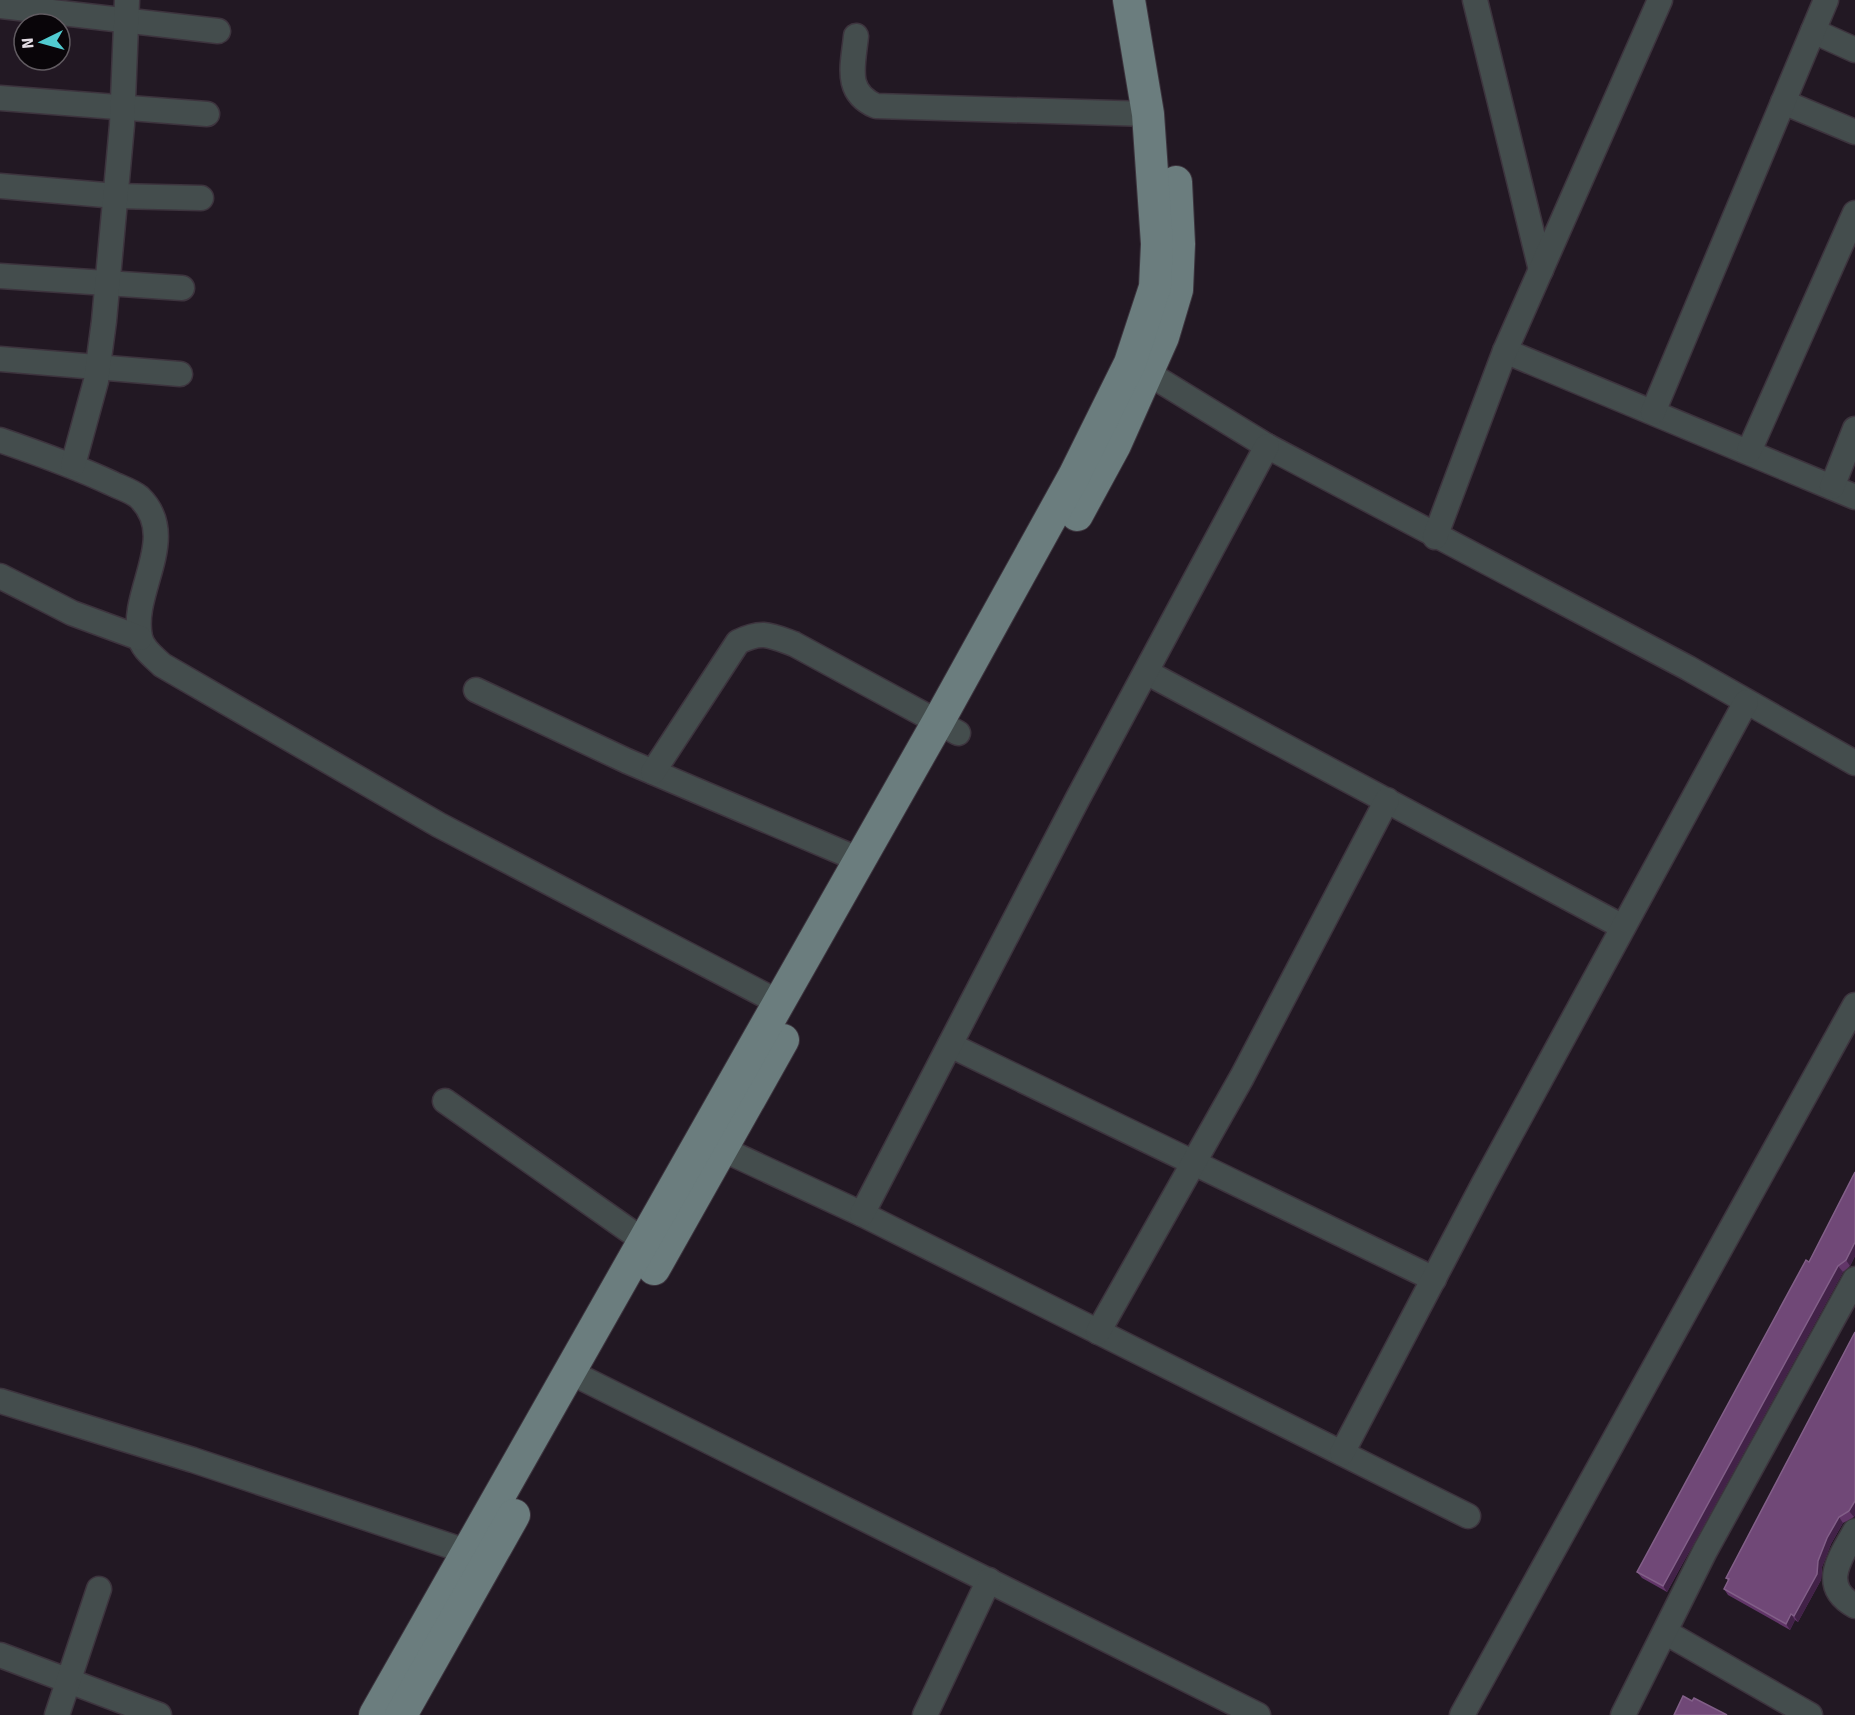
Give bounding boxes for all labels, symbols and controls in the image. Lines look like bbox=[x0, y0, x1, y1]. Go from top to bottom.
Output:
north arrow bbox=[12, 12, 72, 72]
text: N bbox=[18, 37, 39, 50]

